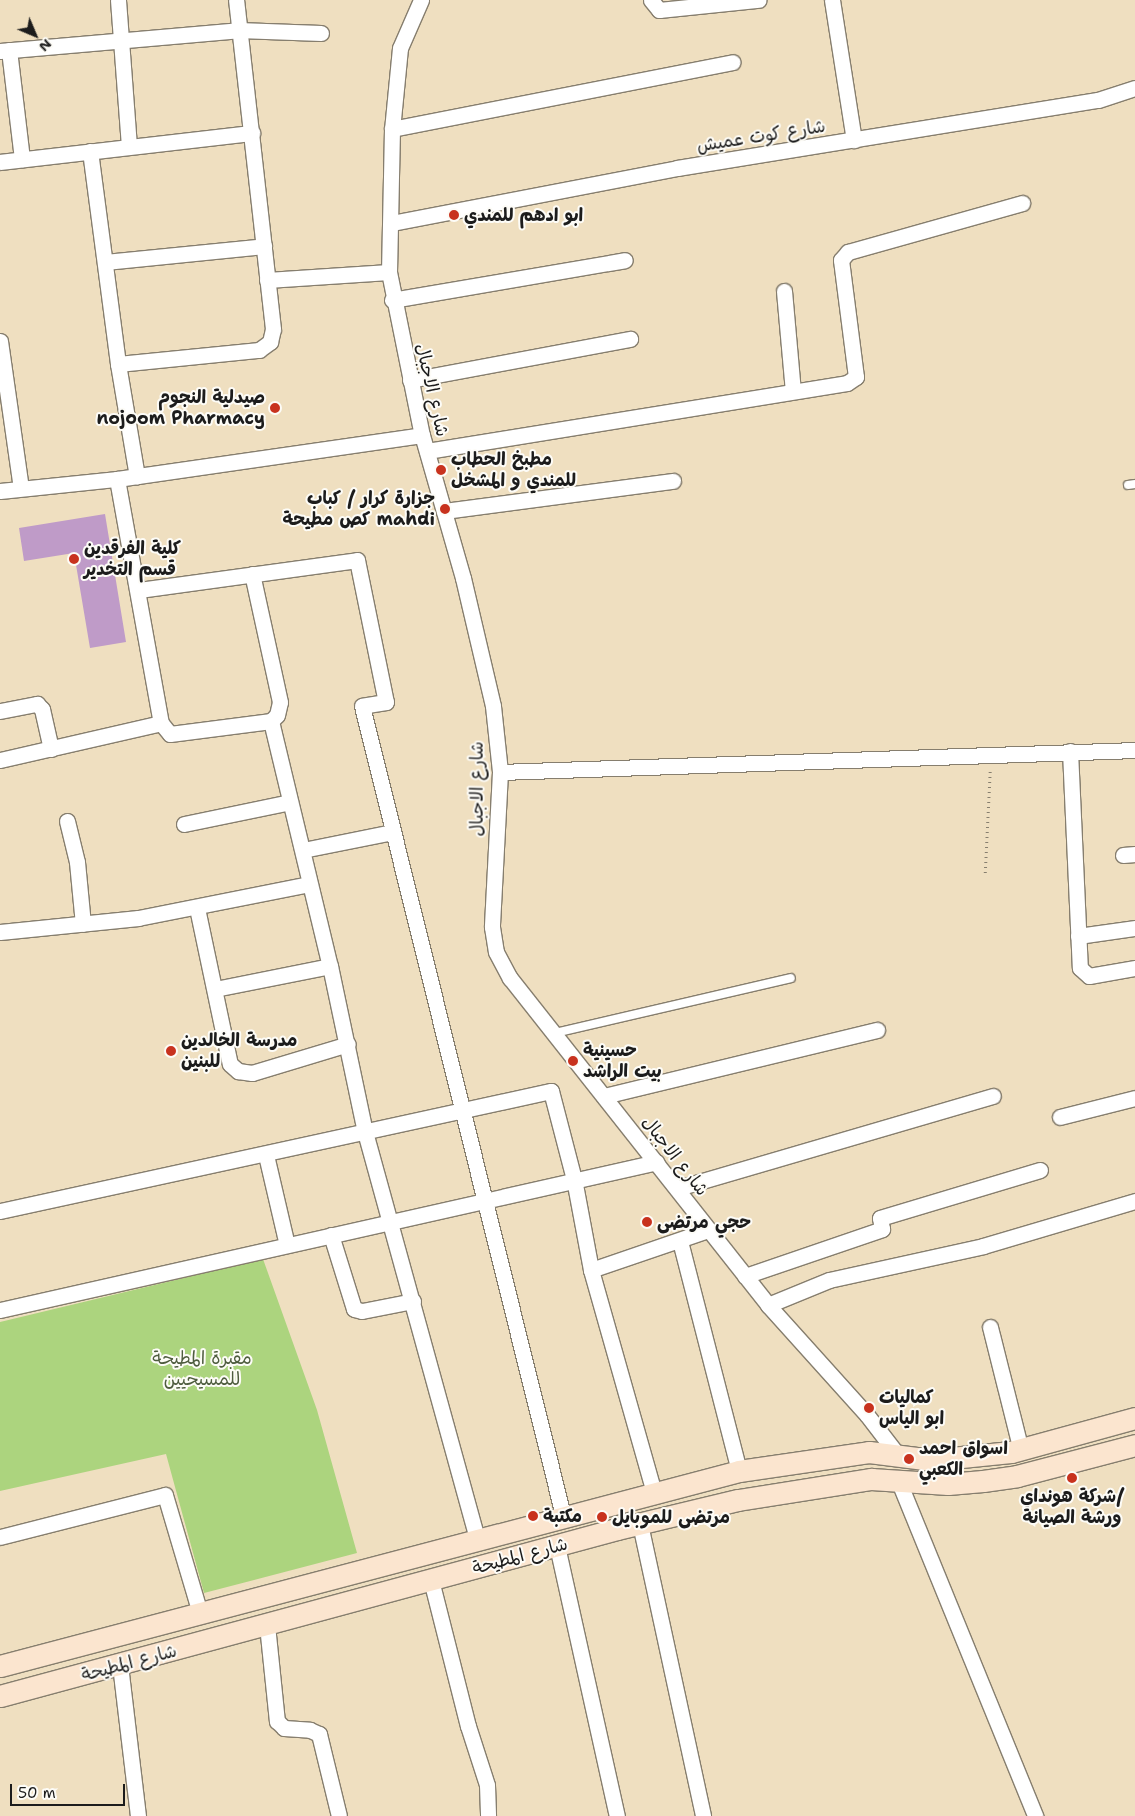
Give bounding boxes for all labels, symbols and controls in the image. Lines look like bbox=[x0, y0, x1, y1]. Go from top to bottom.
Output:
north arrow bbox=[10, 10, 60, 60]
text: N bbox=[35, 35, 56, 56]
street label: شارع كوت عميش bbox=[695, 115, 827, 157]
place label: ابو ادهم للمندي bbox=[464, 204, 583, 226]
marker: ابو ادهم للمندي bbox=[448, 209, 460, 221]
street label: شارع الاجبال bbox=[411, 341, 453, 439]
place label: صيدلية النجوم nojoom Pharmacy bbox=[96, 387, 265, 429]
marker: صيدلية النجوم nojoom Pharmacy bbox=[269, 402, 281, 414]
place label: مطبخ الحطاب للمندي و المشخل bbox=[451, 449, 576, 492]
marker: مطبخ الحطاب للمندي و المشخل bbox=[435, 464, 447, 476]
place label: جزارة كرار / كباب كص مطيحة mahdi bbox=[282, 488, 435, 530]
marker: جزارة كرار / كباب كص مطيحة mahdi bbox=[439, 503, 451, 515]
place label: كلية الفرقدين قسم التخدير bbox=[84, 538, 181, 580]
marker: كلية الفرقدين قسم التخدير bbox=[68, 553, 80, 565]
street label: شارع الاجبال bbox=[466, 741, 488, 837]
place label: مدرسة الخالدين للبنين bbox=[181, 1030, 297, 1072]
place label: حسينية بيت الراشد bbox=[583, 1040, 662, 1082]
marker: مدرسة الخالدين للبنين bbox=[165, 1045, 177, 1057]
marker: حسينية بيت الراشد bbox=[567, 1055, 579, 1067]
street label: شارع الاجبال bbox=[637, 1112, 713, 1200]
place label: حجي مرتضى bbox=[657, 1211, 751, 1233]
marker: حجي مرتضى bbox=[641, 1216, 653, 1228]
park label: مقبرة المطيحة للمسيحيين bbox=[152, 1348, 252, 1390]
place label: كماليات ابو الياس bbox=[879, 1387, 944, 1430]
marker: كماليات ابو الياس bbox=[863, 1402, 875, 1414]
place label: اسواق احمد الكعبي bbox=[919, 1438, 1008, 1480]
marker: اسواق احمد الكعبي bbox=[903, 1453, 915, 1465]
marker: شركة هونداي/ ورشة الصيانة bbox=[1066, 1472, 1078, 1484]
place label: شركة هونداي/ ورشة الصيانة bbox=[1020, 1486, 1124, 1528]
place label: مكتبة bbox=[543, 1505, 582, 1527]
place label: مرتضى للموبايل bbox=[612, 1506, 730, 1528]
marker: مكتبة bbox=[527, 1510, 539, 1522]
marker: مرتضى للموبايل bbox=[596, 1511, 608, 1523]
street label: شارع المطيحة bbox=[470, 1533, 570, 1579]
street label: شارع المطيحة bbox=[79, 1640, 179, 1686]
scale bar bbox=[12, 1774, 128, 1806]
text: 50 m bbox=[18, 1783, 56, 1803]

